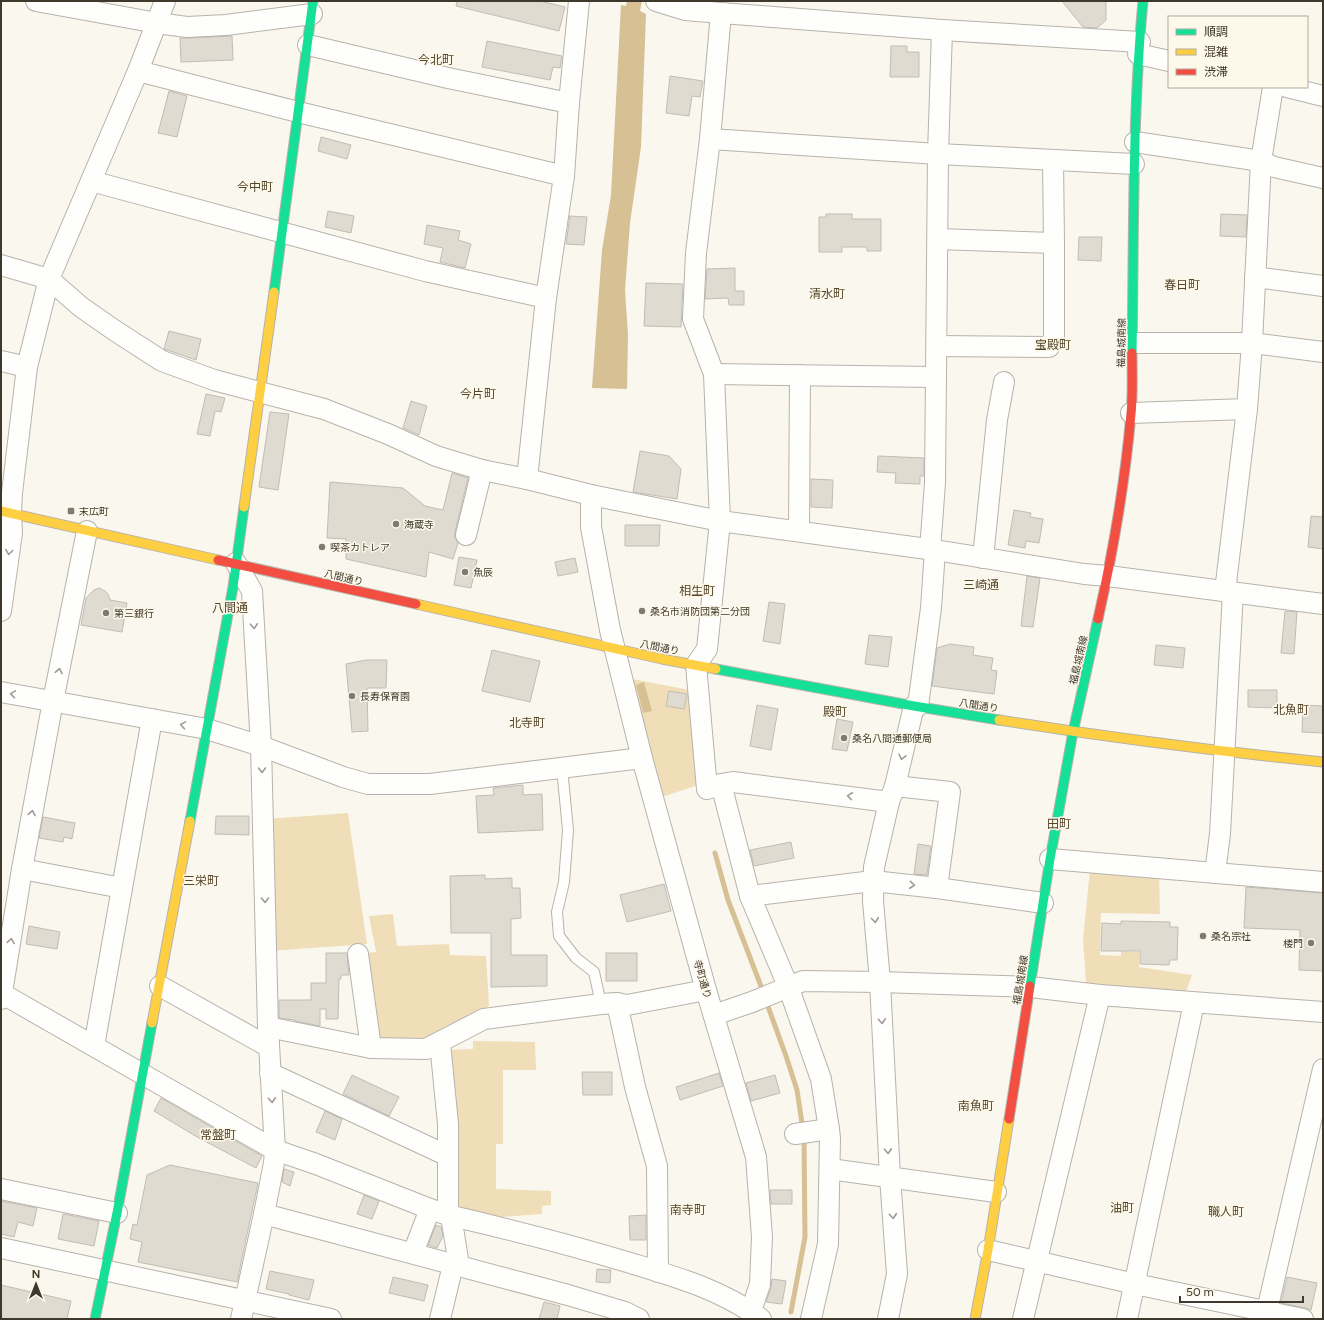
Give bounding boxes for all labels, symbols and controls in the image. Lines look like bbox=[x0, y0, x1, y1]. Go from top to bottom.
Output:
legend bbox=[1168, 16, 1308, 88]
text: 順調 bbox=[1204, 25, 1228, 39]
text: 混雑 bbox=[1204, 45, 1228, 59]
district label: 今北町 bbox=[418, 53, 454, 67]
text: 渋滞 bbox=[1204, 65, 1228, 79]
district label: 今中町 bbox=[237, 180, 273, 194]
district label: 春日町 bbox=[1164, 278, 1200, 292]
district label: 清水町 bbox=[809, 287, 845, 301]
street label: 福島城南線 bbox=[1115, 318, 1128, 368]
district label: 宝殿町 bbox=[1035, 338, 1071, 352]
district label: 今片町 bbox=[460, 387, 496, 401]
place label: 末広町 bbox=[79, 505, 109, 518]
marker: 末広町 bbox=[66, 506, 76, 516]
place label: 海蔵寺 bbox=[404, 518, 434, 531]
marker: 海蔵寺 bbox=[391, 519, 401, 529]
place label: 喫茶カトレア bbox=[330, 541, 390, 554]
marker: 喫茶カトレア bbox=[317, 542, 327, 552]
one-way arrow bbox=[5, 549, 14, 555]
place label: 魚辰 bbox=[473, 566, 493, 579]
street label: 八間通り bbox=[323, 567, 365, 588]
marker: 魚辰 bbox=[460, 567, 470, 577]
district label: 三崎通 bbox=[963, 578, 999, 592]
district label: 相生町 bbox=[679, 584, 715, 598]
district label: 八間通 bbox=[212, 601, 248, 615]
place label: 桑名市消防団第二分団 bbox=[650, 605, 750, 618]
marker: 桑名市消防団第二分団 bbox=[637, 606, 647, 616]
place label: 第三銀行 bbox=[114, 607, 154, 620]
marker: 第三銀行 bbox=[101, 608, 111, 618]
one-way arrow bbox=[250, 623, 258, 629]
street label: 福島城南線 bbox=[1067, 634, 1090, 686]
street label: 八間通り bbox=[639, 637, 681, 658]
one-way arrow bbox=[55, 668, 63, 674]
one-way arrow bbox=[10, 690, 16, 699]
place label: 長寿保育園 bbox=[360, 690, 410, 703]
marker: 長寿保育園 bbox=[347, 691, 357, 701]
street label: 八間通り bbox=[958, 696, 1000, 715]
district label: 北魚町 bbox=[1273, 703, 1309, 717]
district label: 殿町 bbox=[823, 705, 847, 719]
district label: 北寺町 bbox=[509, 716, 545, 730]
one-way arrow bbox=[180, 721, 186, 729]
place label: 桑名八間通郵便局 bbox=[852, 732, 932, 745]
marker: 桑名八間通郵便局 bbox=[839, 733, 849, 743]
one-way arrow bbox=[898, 754, 906, 761]
one-way arrow bbox=[258, 767, 266, 773]
one-way arrow bbox=[847, 792, 853, 801]
one-way arrow bbox=[28, 810, 36, 816]
district label: 田町 bbox=[1047, 817, 1071, 831]
district label: 三栄町 bbox=[183, 874, 219, 888]
one-way arrow bbox=[909, 880, 915, 889]
one-way arrow bbox=[261, 897, 269, 903]
one-way arrow bbox=[870, 917, 879, 923]
place label: 桑名宗社 bbox=[1211, 930, 1251, 943]
marker: 桑名宗社 bbox=[1198, 931, 1208, 941]
place label: 楼門 bbox=[1283, 937, 1303, 950]
one-way arrow bbox=[6, 938, 15, 944]
marker: 楼門 bbox=[1306, 938, 1316, 948]
street label: 福島城南線 bbox=[1010, 954, 1031, 1006]
street label: 寺町通り bbox=[691, 958, 714, 1000]
one-way arrow bbox=[877, 1018, 886, 1024]
one-way arrow bbox=[268, 1097, 277, 1103]
district label: 南魚町 bbox=[958, 1099, 994, 1113]
district label: 常盤町 bbox=[200, 1128, 236, 1142]
one-way arrow bbox=[884, 1148, 893, 1154]
district label: 油町 bbox=[1110, 1201, 1134, 1215]
district label: 南寺町 bbox=[670, 1203, 706, 1217]
district label: 職人町 bbox=[1208, 1205, 1244, 1219]
one-way arrow bbox=[888, 1213, 897, 1219]
north arrow bbox=[16, 1264, 56, 1304]
text: N bbox=[32, 1268, 40, 1281]
scale bar bbox=[1180, 1278, 1303, 1304]
text: 50 m bbox=[1186, 1285, 1214, 1299]

